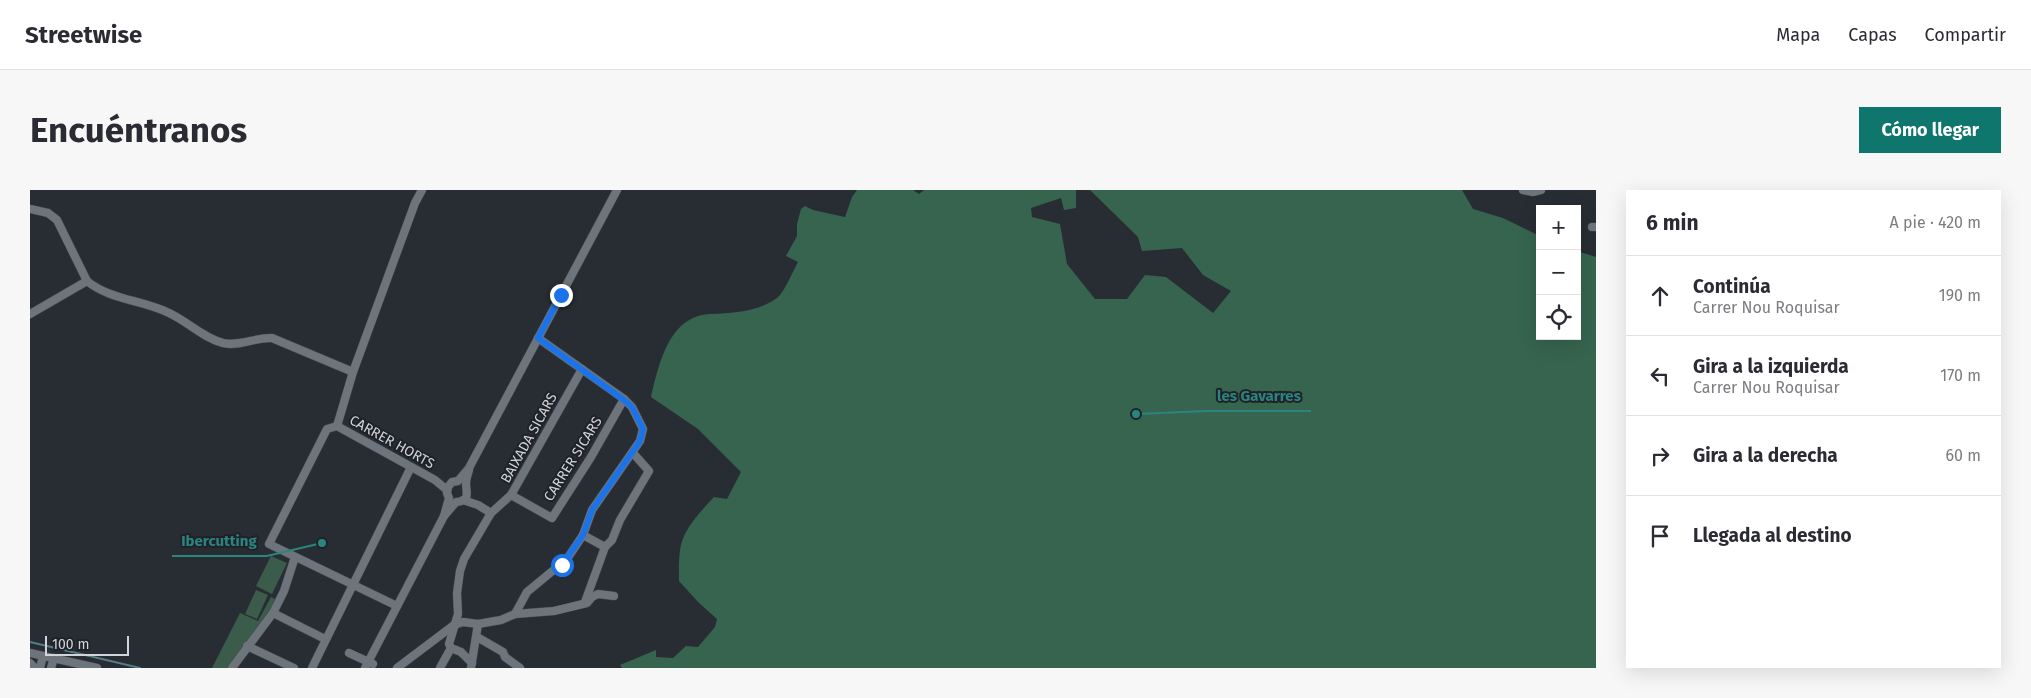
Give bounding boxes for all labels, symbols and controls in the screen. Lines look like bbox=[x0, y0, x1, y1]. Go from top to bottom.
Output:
text: Streetwise bbox=[25, 21, 142, 49]
text: Mapa bbox=[1776, 24, 1820, 46]
text: Capas bbox=[1848, 24, 1897, 46]
text: Compartir bbox=[1925, 24, 2006, 46]
button: Cómo llegar bbox=[1859, 107, 2001, 153]
text: Encuéntranos bbox=[30, 109, 247, 151]
map controls bbox=[1536, 205, 1581, 340]
button: + bbox=[1536, 205, 1581, 250]
text: 6 min bbox=[1646, 210, 1699, 236]
text: A pie · 420 m bbox=[1890, 213, 1981, 232]
button: − bbox=[1536, 250, 1581, 295]
text: Continúa bbox=[1693, 275, 1771, 298]
icon: ahead bbox=[1646, 282, 1674, 310]
route end bbox=[550, 284, 573, 307]
text: 190 m bbox=[1939, 286, 1981, 305]
button: locate bbox=[1536, 295, 1581, 340]
text: Carrer Nou Roquisar bbox=[1693, 298, 1840, 317]
text: Gira a la izquierda bbox=[1693, 355, 1849, 378]
icon: left bbox=[1646, 362, 1674, 390]
text: 170 m bbox=[1940, 366, 1981, 385]
text: Carrer Nou Roquisar bbox=[1693, 378, 1840, 397]
callout: les Gavarres bbox=[1207, 381, 1311, 411]
text: les Gavarres bbox=[1217, 387, 1301, 405]
street label: BAIXADA SICARS bbox=[497, 390, 561, 486]
street label: CARRER HORTS bbox=[347, 412, 438, 473]
street label: CARRER SICARS bbox=[540, 413, 606, 504]
icon: right bbox=[1646, 442, 1674, 470]
text: Gira a la derecha bbox=[1693, 444, 1838, 467]
text: 60 m bbox=[1946, 446, 1981, 465]
icon: arrive bbox=[1646, 522, 1674, 550]
text: Llegada al destino bbox=[1693, 524, 1852, 547]
callout: Ibercutting bbox=[172, 526, 267, 556]
text: Ibercutting bbox=[181, 532, 258, 550]
route start bbox=[551, 554, 574, 577]
scale bar bbox=[45, 633, 129, 656]
text: 100 m bbox=[52, 636, 89, 653]

